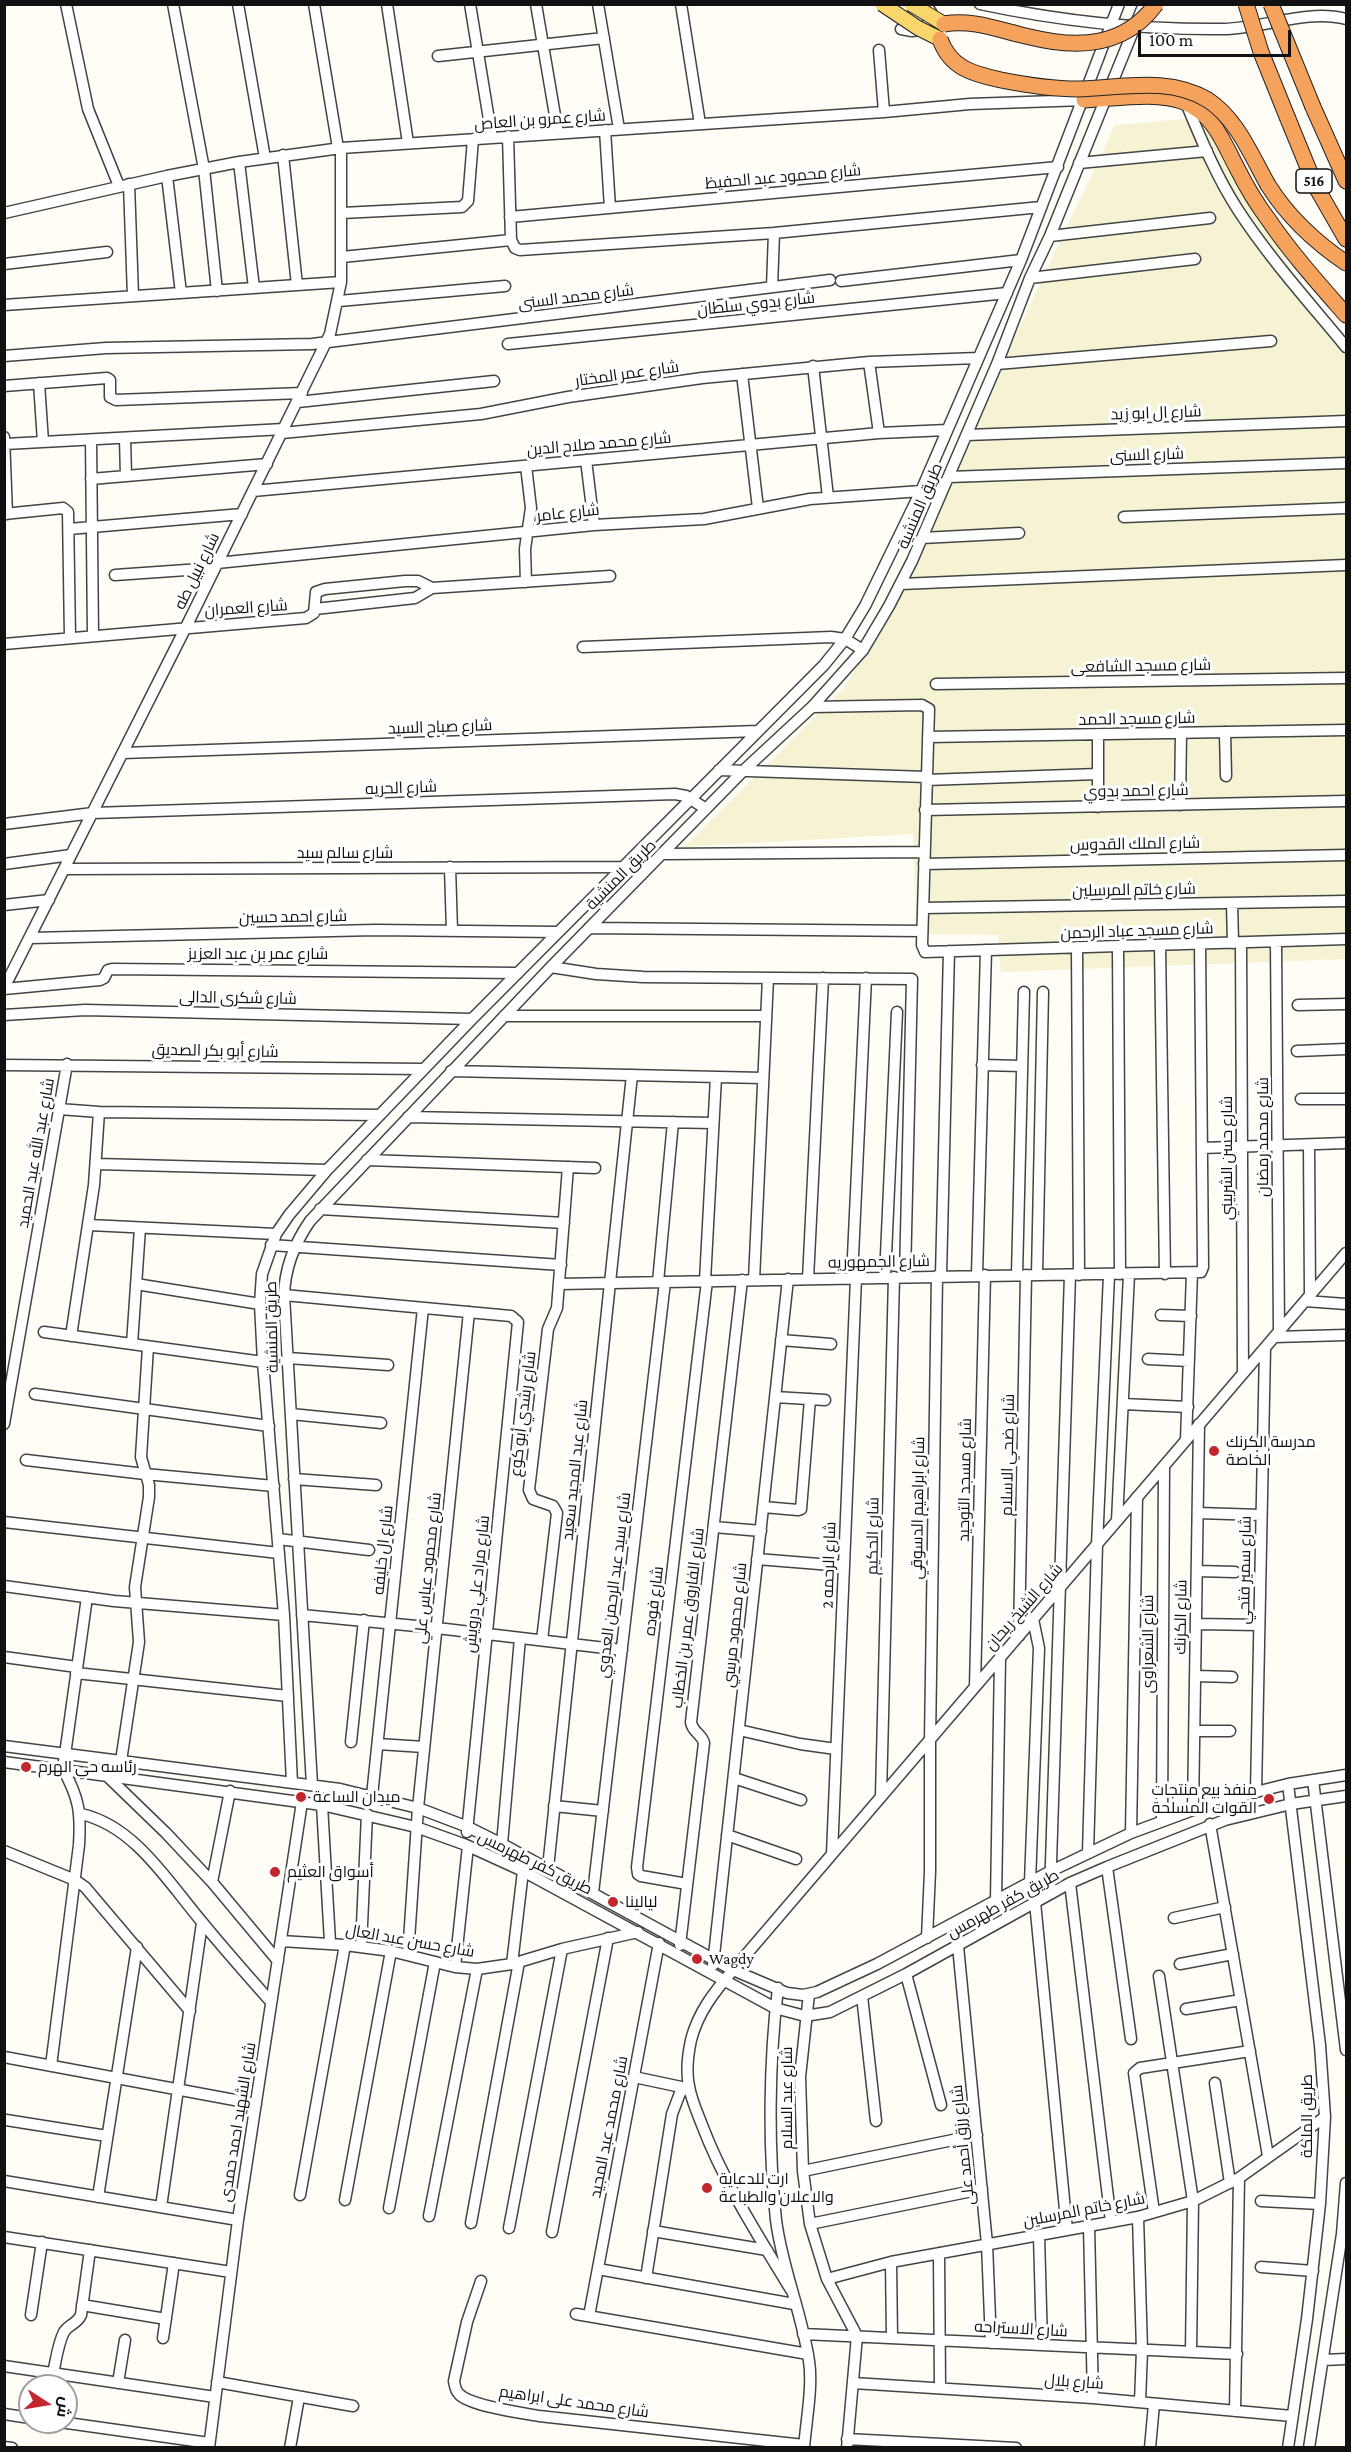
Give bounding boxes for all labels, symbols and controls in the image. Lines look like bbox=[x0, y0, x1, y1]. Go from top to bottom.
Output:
scale bar bbox=[1141, 18, 1294, 56]
text: 100 m bbox=[1149, 30, 1193, 50]
street label: شارع عمرو بن العاص bbox=[474, 106, 606, 134]
street label: شارع محمود عبد الحفيظ bbox=[704, 161, 862, 193]
road number: 516 bbox=[1296, 169, 1332, 193]
street label: شارع محمد السنى bbox=[517, 280, 635, 314]
street label: شارع بدوي سلطان bbox=[696, 288, 816, 320]
street label: شارع عمر المختار bbox=[574, 357, 680, 391]
street label: شارع ال ابو زيد bbox=[1110, 402, 1202, 424]
street label: شارع محمد صلاح الدين bbox=[526, 428, 672, 460]
street label: شارع السنى bbox=[1110, 444, 1184, 466]
street label: طريق المنشية bbox=[893, 460, 947, 552]
street label: شارع عامر bbox=[536, 500, 600, 526]
street label: شارع نبيل طه bbox=[170, 529, 224, 613]
street label: شارع العمران bbox=[204, 596, 288, 620]
street label: شارع مسجد الشافعى bbox=[1071, 655, 1211, 677]
street label: شارع مسجد الحمد bbox=[1078, 708, 1196, 730]
street label: شارع صباح السيد bbox=[387, 716, 493, 738]
street label: شارع الحريه bbox=[365, 777, 437, 799]
street label: شارع احمد بدوي bbox=[1083, 780, 1189, 802]
street label: شارع الملك القدوس bbox=[1070, 833, 1200, 855]
street label: طريق المنشية bbox=[582, 836, 660, 914]
street label: شارع سالم سيد bbox=[297, 843, 393, 863]
street label: شارع خاتم المرسلين bbox=[1072, 879, 1196, 901]
street label: شارع احمد حسين bbox=[239, 906, 347, 928]
street label: شارع مسجد عباد الرحمن bbox=[1060, 919, 1214, 943]
street label: شارع عمر بن عبد العزيز bbox=[188, 944, 328, 964]
street label: شارع شكرى الدالى bbox=[179, 987, 297, 1009]
street label: شارع أبو بكر الصديق bbox=[151, 1040, 279, 1062]
street label: شارع عبد الله عبد الحميد bbox=[13, 1076, 59, 1230]
street label: شارع محمد رمضان bbox=[1253, 1077, 1273, 1197]
street label: شارع حسن الشربيني bbox=[1217, 1096, 1237, 1220]
street label: شارع الجمهوريه bbox=[828, 1252, 930, 1272]
street label: طريق المنشية bbox=[262, 1281, 282, 1373]
street label: شارع رشدي أبو كوع bbox=[506, 1350, 540, 1478]
street label: شارع ضحي الاسلام bbox=[997, 1394, 1019, 1516]
street label: شارع عبد المجيد سعيد bbox=[558, 1398, 592, 1542]
street label: شارع مسجد التوحيد bbox=[954, 1418, 976, 1542]
place label: مدرسة الكرنك الخاصة bbox=[1226, 1432, 1316, 1470]
street label: شارع ابراهيم الدسوقي bbox=[907, 1436, 929, 1580]
marker: مدرسة الكرنك الخاصة bbox=[1207, 1444, 1221, 1458]
street label: شارع محمود عباس علي bbox=[410, 1491, 446, 1645]
street label: شارع سيد عبد الرحمن العدوي bbox=[593, 1491, 635, 1679]
street label: شارع الحكيم bbox=[863, 1497, 883, 1575]
street label: شارع ال خليفه bbox=[369, 1504, 397, 1596]
street label: شارع مراد علي درويش bbox=[460, 1514, 494, 1654]
street label: شارع سمير فتحي bbox=[1234, 1515, 1256, 1625]
street label: شارع الرحمه 2 bbox=[818, 1521, 840, 1609]
street label: شارع الفاروق عمر بن الخطاب bbox=[667, 1527, 709, 1709]
street label: شارع الشيخ ريحان bbox=[981, 1560, 1067, 1654]
street label: شارع محمود مرسي bbox=[719, 1562, 751, 1688]
street label: شارع فوده bbox=[640, 1565, 668, 1637]
street label: شارع الكرنك bbox=[1171, 1579, 1191, 1655]
street label: شارع الشعراوى bbox=[1138, 1595, 1158, 1693]
place label: رئاسه حي الهرم bbox=[38, 1757, 137, 1777]
marker: رئاسه حي الهرم bbox=[19, 1760, 33, 1774]
place label: منفذ بيع منتجات القوات المسلحة bbox=[1151, 1780, 1257, 1818]
place label: ميدان الساعة bbox=[313, 1787, 400, 1807]
marker: ميدان الساعة bbox=[294, 1790, 308, 1804]
marker: منفذ بيع منتجات القوات المسلحة bbox=[1262, 1792, 1276, 1806]
street label: طريق كفر طهرمس bbox=[475, 1827, 595, 1899]
place label: أسواق العثيم bbox=[287, 1862, 374, 1882]
marker: أسواق العثيم bbox=[268, 1865, 282, 1879]
street label: طريق كفر طهرمس bbox=[944, 1865, 1062, 1943]
place label: ليالينا bbox=[625, 1892, 657, 1912]
marker: ليالينا bbox=[606, 1895, 620, 1909]
street label: شارع حسن عبد العال bbox=[344, 1920, 476, 1962]
place label: Wagdy bbox=[709, 1949, 754, 1969]
marker: Wagdy bbox=[690, 1952, 704, 1966]
street label: شارع الشهيد احمد حمدى bbox=[216, 2041, 260, 2203]
street label: شارع عبد السلام bbox=[777, 2047, 797, 2149]
street label: شارع محمد عبد المجيد bbox=[586, 2054, 632, 2200]
street label: طريق الملكة bbox=[1297, 2074, 1317, 2158]
street label: شارع رزق أحمد على bbox=[947, 2084, 979, 2206]
place label: ارت للدعاية والاعلان والطباعة bbox=[719, 2169, 834, 2207]
marker: ارت للدعاية والاعلان والطباعة bbox=[700, 2181, 714, 2195]
street label: شارع خاتم المرسلين bbox=[1021, 2189, 1147, 2231]
street label: شارع الاستراحه bbox=[974, 2317, 1068, 2341]
street label: شارع بلال bbox=[1044, 2370, 1104, 2394]
north arrow bbox=[18, 2374, 78, 2434]
street label: شارع محمد على ابراهيم bbox=[498, 2382, 650, 2422]
text: ش bbox=[54, 2396, 75, 2419]

